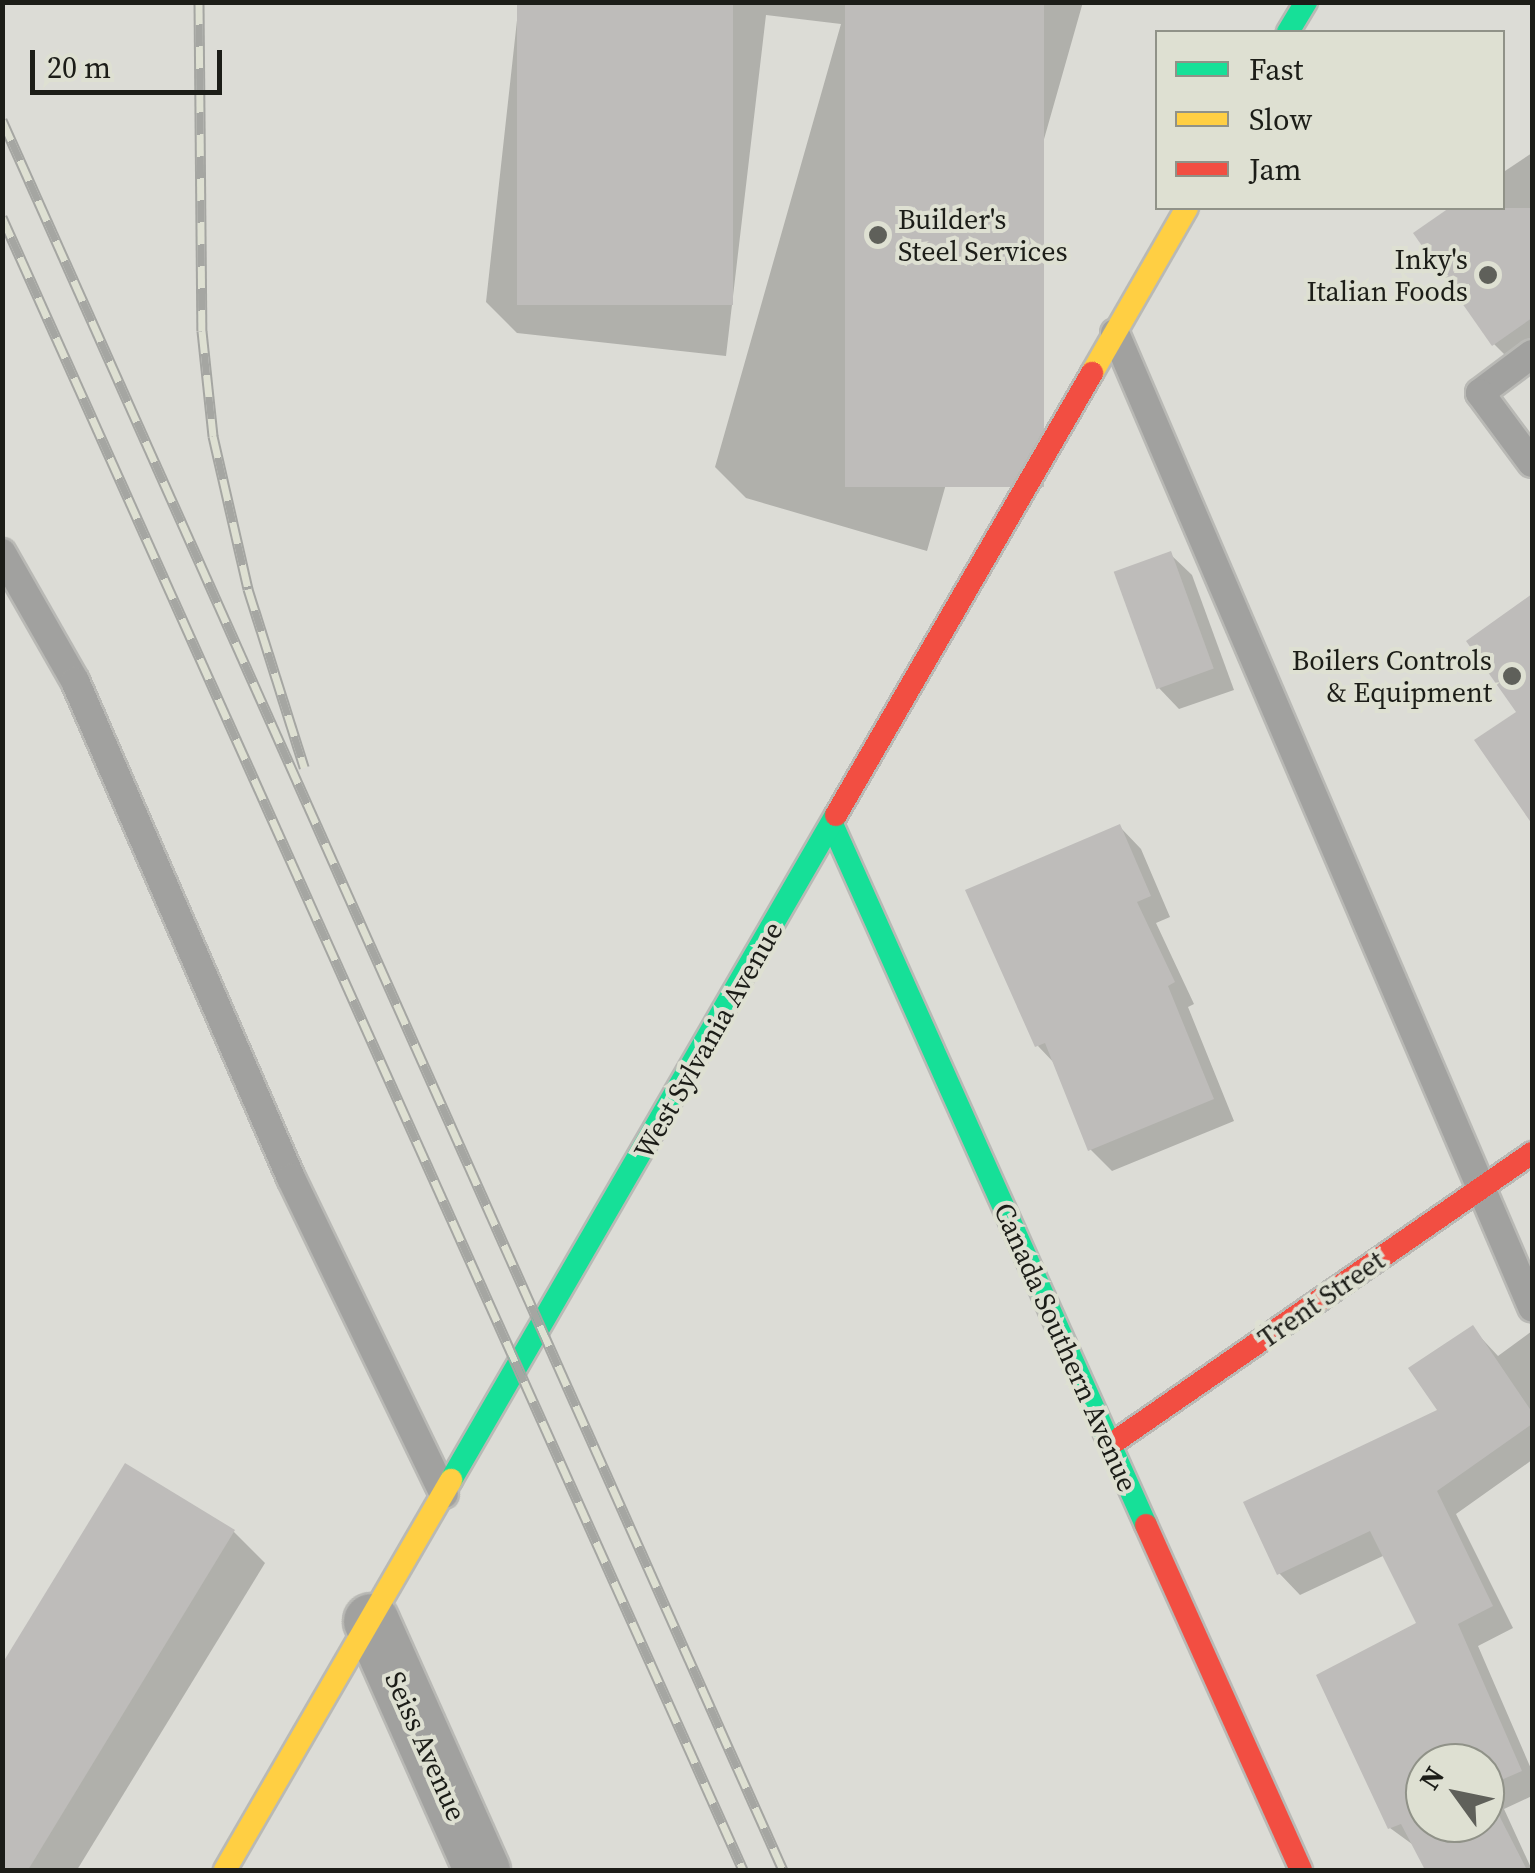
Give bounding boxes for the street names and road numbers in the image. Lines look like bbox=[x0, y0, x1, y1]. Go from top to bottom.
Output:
street label: West Sylvania Avenue bbox=[626, 915, 790, 1165]
street label: Canada Southern Avenue bbox=[987, 1197, 1145, 1497]
street label: Trent Street bbox=[1251, 1243, 1391, 1355]
street label: Seiss Avenue bbox=[378, 1666, 474, 1826]

